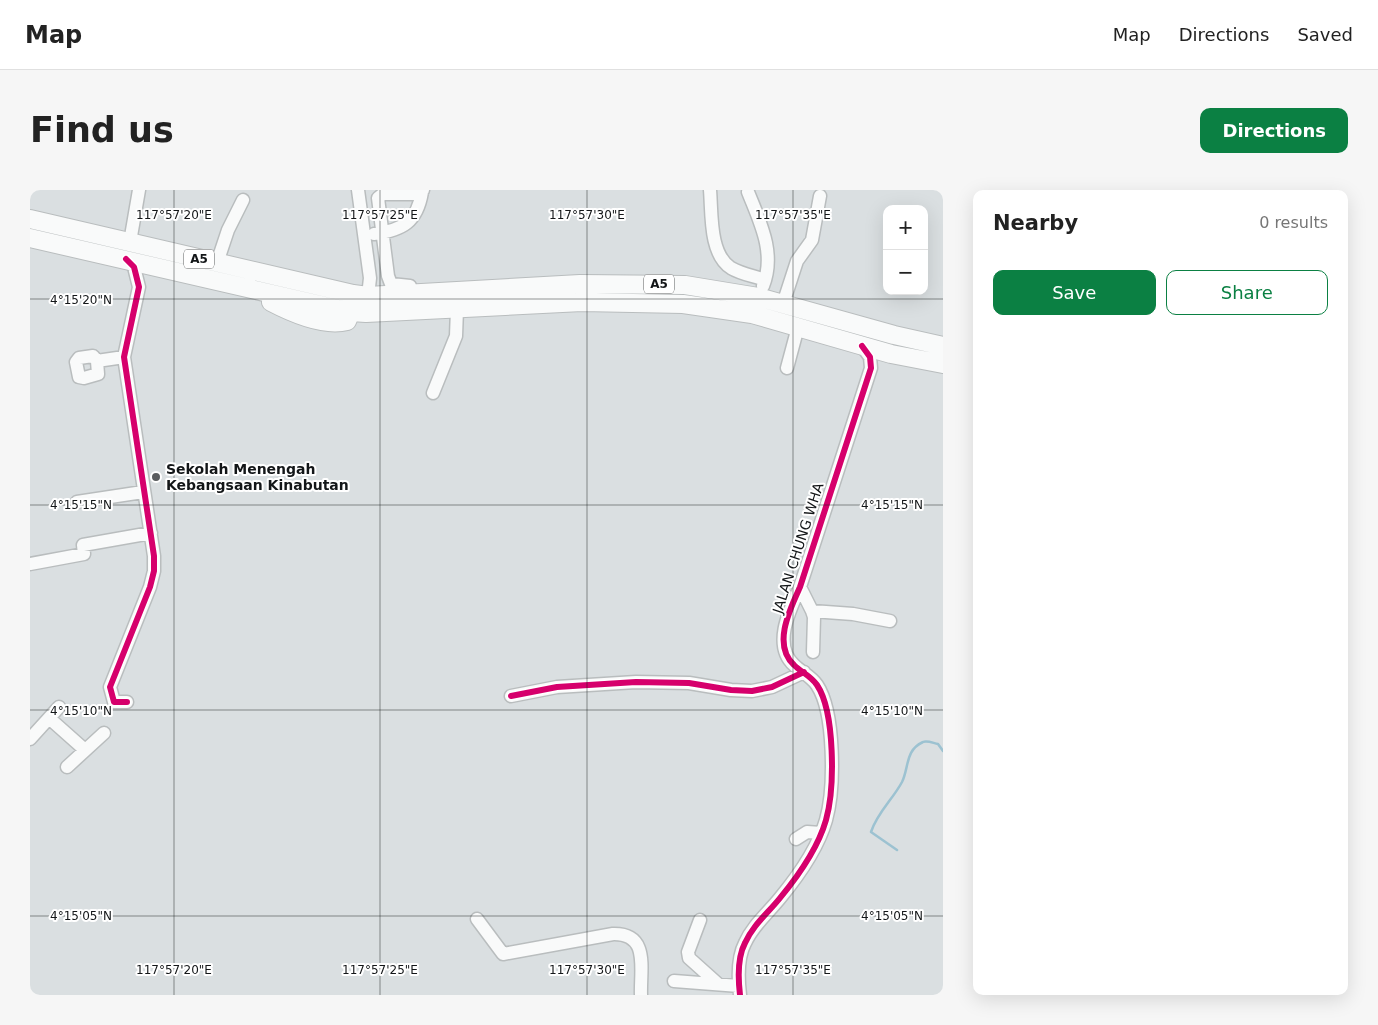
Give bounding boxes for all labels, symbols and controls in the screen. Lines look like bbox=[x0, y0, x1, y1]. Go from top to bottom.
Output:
text: Map bbox=[25, 21, 82, 49]
text: Map bbox=[1113, 24, 1151, 45]
text: Directions bbox=[1179, 24, 1269, 45]
text: Saved bbox=[1297, 24, 1353, 45]
button: Directions bbox=[1200, 108, 1348, 153]
text: Find us bbox=[30, 110, 174, 150]
map controls bbox=[883, 205, 928, 295]
button: + bbox=[883, 205, 928, 250]
text: 117°57'20"E bbox=[136, 208, 212, 222]
text: 117°57'25"E bbox=[342, 208, 418, 222]
text: 117°57'30"E bbox=[549, 208, 625, 222]
text: 117°57'35"E bbox=[755, 208, 831, 222]
text: Nearby bbox=[993, 211, 1078, 235]
text: 0 results bbox=[1259, 213, 1328, 232]
road number: A5 bbox=[184, 250, 214, 268]
button: − bbox=[883, 250, 928, 295]
button: Save bbox=[993, 270, 1156, 315]
button: Share bbox=[1166, 270, 1328, 315]
road number: A5 bbox=[644, 275, 674, 294]
text: 4°15'20"N bbox=[50, 293, 112, 307]
place label: Sekolah Menengah Kebangsaan Kinabutan bbox=[166, 461, 349, 493]
marker: Sekolah Menengah Kebangsaan Kinabutan bbox=[150, 471, 162, 483]
street label: JALAN CHUNG WHA bbox=[769, 480, 827, 616]
text: 4°15'15"N bbox=[50, 498, 112, 512]
text: 4°15'15"N bbox=[861, 498, 923, 512]
text: 4°15'10"N bbox=[50, 704, 112, 718]
text: 4°15'10"N bbox=[861, 704, 923, 718]
text: 4°15'05"N bbox=[50, 909, 112, 923]
text: 4°15'05"N bbox=[861, 909, 923, 923]
text: 117°57'20"E bbox=[136, 963, 212, 977]
text: 117°57'25"E bbox=[342, 963, 418, 977]
text: 117°57'30"E bbox=[549, 963, 625, 977]
text: 117°57'35"E bbox=[755, 963, 831, 977]

